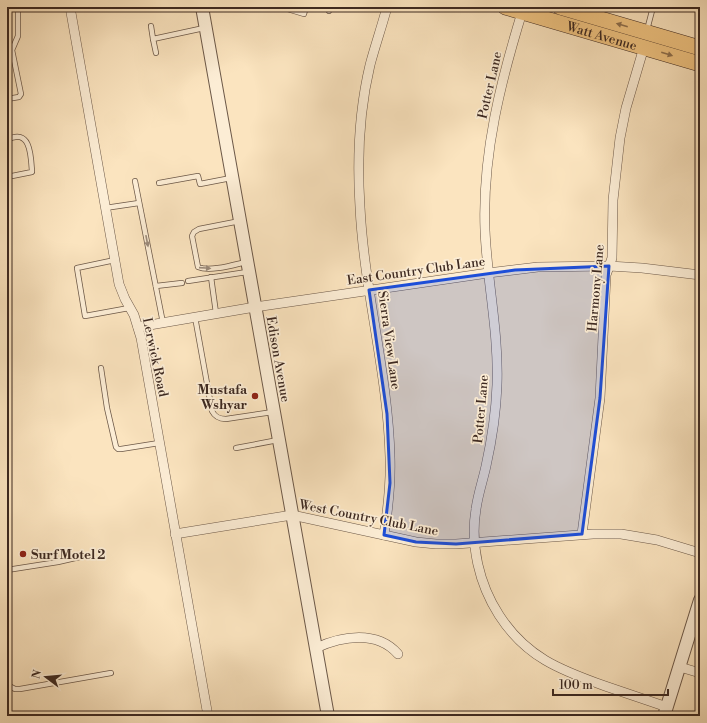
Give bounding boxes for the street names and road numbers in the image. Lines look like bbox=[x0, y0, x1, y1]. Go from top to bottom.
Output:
street label: Watt Avenue bbox=[564, 18, 639, 54]
street label: Potter Lane bbox=[474, 50, 506, 120]
street label: Harmony Lane bbox=[584, 243, 608, 332]
street label: East Country Club Lane bbox=[346, 253, 487, 289]
street label: Sierra View Lane bbox=[374, 290, 404, 391]
street label: Edison Avenue bbox=[263, 315, 294, 404]
street label: Lerwick Road bbox=[139, 316, 171, 399]
street label: Potter Lane bbox=[470, 374, 492, 444]
street label: West Country Club Lane bbox=[297, 496, 440, 539]

